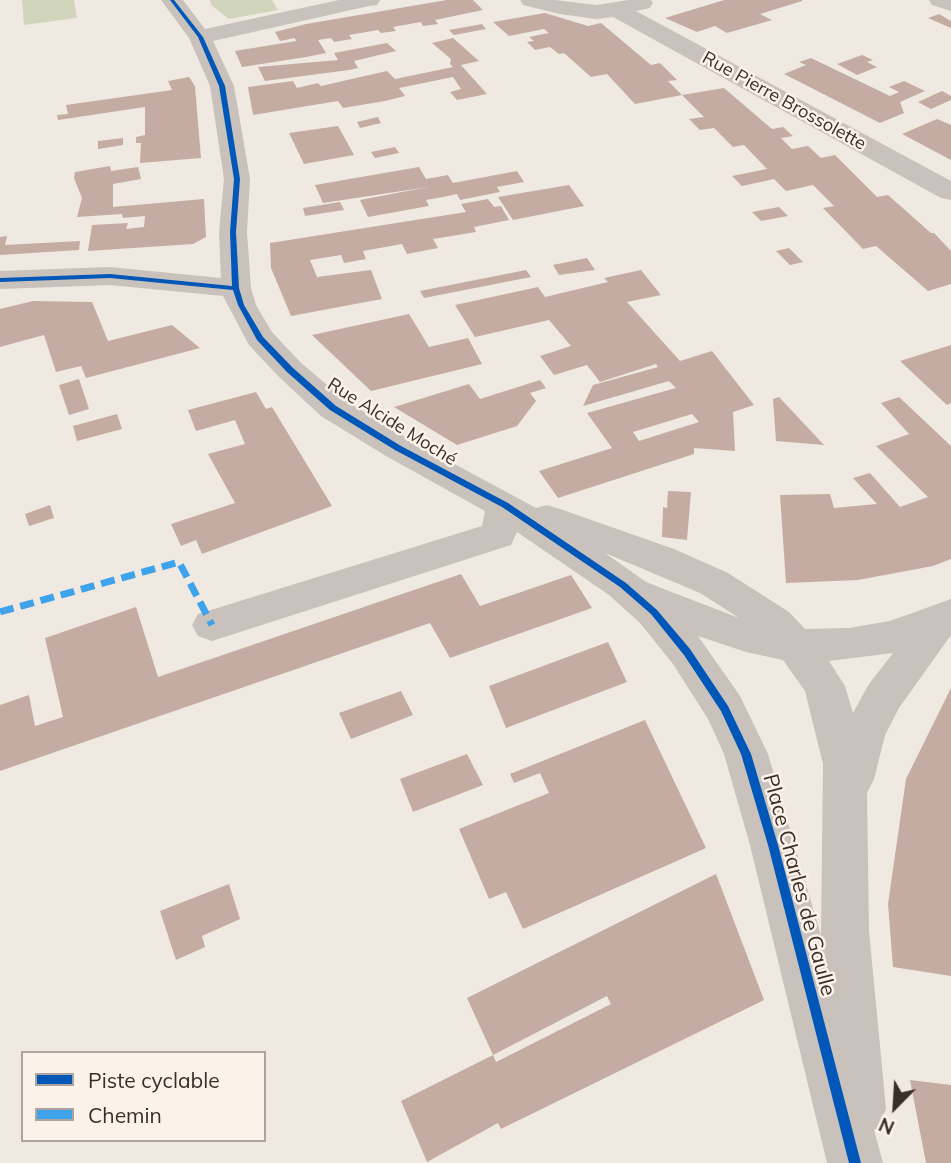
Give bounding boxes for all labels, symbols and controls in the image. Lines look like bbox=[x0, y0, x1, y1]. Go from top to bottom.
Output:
street label: Rue Pierre Brossolette bbox=[698, 47, 870, 155]
street label: Rue Alcide Moché bbox=[323, 374, 461, 470]
street label: Place Charles de Gaulle bbox=[757, 771, 841, 999]
legend bbox=[21, 1051, 266, 1142]
text: Piste cyclable bbox=[88, 1067, 220, 1093]
north arrow bbox=[860, 1072, 930, 1142]
text: Chemin bbox=[88, 1102, 162, 1128]
text: N bbox=[875, 1112, 898, 1140]

